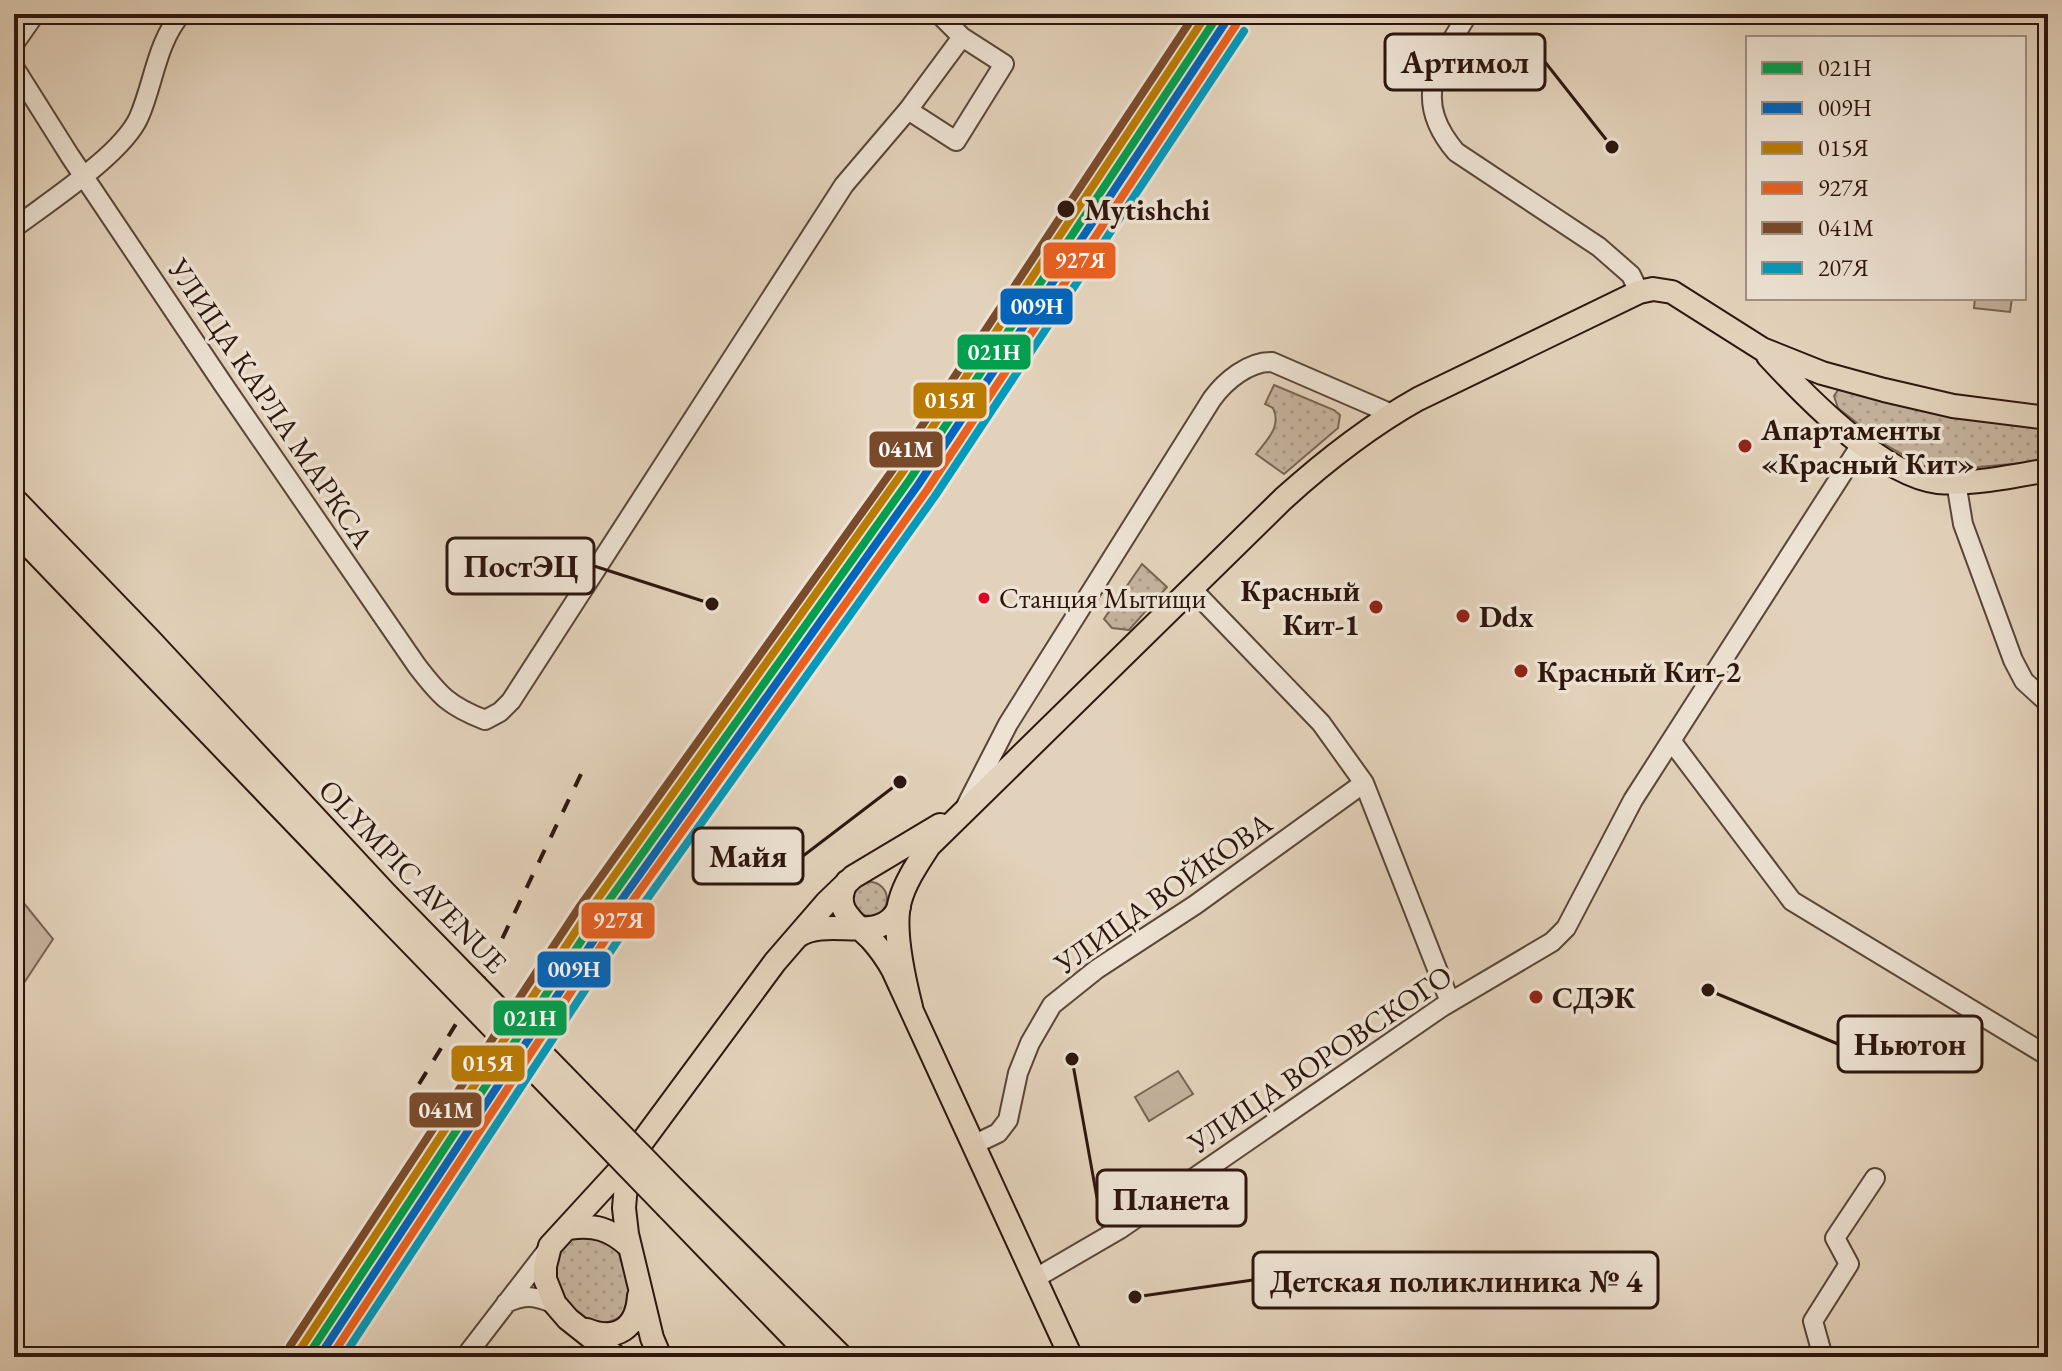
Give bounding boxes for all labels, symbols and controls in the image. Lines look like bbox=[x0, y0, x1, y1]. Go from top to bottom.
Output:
callout: Артимол bbox=[1385, 34, 1545, 90]
legend bbox=[1746, 36, 2026, 300]
text: Артимол bbox=[1400, 41, 1529, 83]
text: 021Н bbox=[1818, 52, 1872, 83]
text: 009Н bbox=[1818, 92, 1872, 123]
text: 015Я bbox=[1818, 132, 1869, 163]
text: 927Я bbox=[1818, 172, 1869, 203]
place label: Mytishchi bbox=[1084, 190, 1210, 229]
marker: Mytishchi bbox=[1055, 198, 1077, 220]
text: 041М bbox=[1818, 212, 1874, 243]
line badge: 927Я bbox=[1042, 241, 1117, 280]
text: 927Я bbox=[1055, 246, 1106, 275]
street label: УЛИЦА КАРЛА МАРКСА bbox=[159, 250, 383, 555]
text: 207Я bbox=[1818, 252, 1869, 283]
line badge: 009Н bbox=[999, 287, 1074, 326]
text: 009Н bbox=[1011, 292, 1064, 321]
line badge: 021Н bbox=[956, 333, 1032, 371]
text: 021Н bbox=[968, 338, 1021, 367]
line badge: 015Я bbox=[912, 381, 988, 420]
text: 015Я bbox=[925, 386, 976, 415]
place label: Апартаменты «Красный Кит» bbox=[1760, 410, 1975, 483]
line badge: 041М bbox=[868, 430, 944, 469]
text: 041М bbox=[878, 435, 934, 464]
marker: Апартаменты «Красный Кит» bbox=[1736, 437, 1754, 455]
callout: ПостЭЦ bbox=[447, 538, 594, 594]
text: ПостЭЦ bbox=[463, 545, 579, 587]
place label: Красный Кит-1 bbox=[1241, 571, 1360, 644]
place label: Станция Мытищи bbox=[999, 580, 1206, 616]
marker: Станция Мытищи bbox=[976, 590, 992, 606]
place label: Ddx bbox=[1479, 597, 1534, 636]
marker: Красный Кит-1 bbox=[1367, 598, 1385, 616]
marker: Ddx bbox=[1454, 607, 1472, 625]
place label: Красный Кит-2 bbox=[1537, 652, 1741, 691]
marker: Красный Кит-2 bbox=[1512, 662, 1530, 680]
street label: OLYMPIC AVENUE bbox=[310, 771, 516, 981]
street label: УЛИЦА ВОЙКОВА bbox=[1046, 803, 1280, 983]
callout: Майя bbox=[693, 828, 803, 884]
text: Майя bbox=[709, 835, 787, 877]
line badge: 927Я bbox=[580, 901, 656, 940]
text: 927Я bbox=[593, 906, 644, 935]
line badge: 009Н bbox=[536, 950, 612, 989]
text: 009Н bbox=[548, 955, 601, 984]
street label: УЛИЦА ВОРОВСКОГО bbox=[1180, 956, 1460, 1163]
place label: СДЭК bbox=[1552, 978, 1636, 1017]
marker: СДЭК bbox=[1527, 988, 1545, 1006]
line badge: 021Н bbox=[492, 999, 568, 1037]
text: 021Н bbox=[504, 1004, 557, 1033]
callout: Ньютон bbox=[1838, 1016, 1982, 1072]
text: Ньютон bbox=[1854, 1023, 1966, 1065]
line badge: 015Я bbox=[450, 1044, 526, 1083]
text: 015Я bbox=[463, 1049, 514, 1078]
line badge: 041М bbox=[408, 1091, 483, 1129]
text: 041М bbox=[418, 1096, 474, 1125]
callout: Планета bbox=[1097, 1170, 1246, 1226]
text: Планета bbox=[1112, 1178, 1231, 1220]
callout: Детская поликлиника № 4 bbox=[1253, 1252, 1658, 1308]
text: Детская поликлиника № 4 bbox=[1269, 1260, 1644, 1302]

